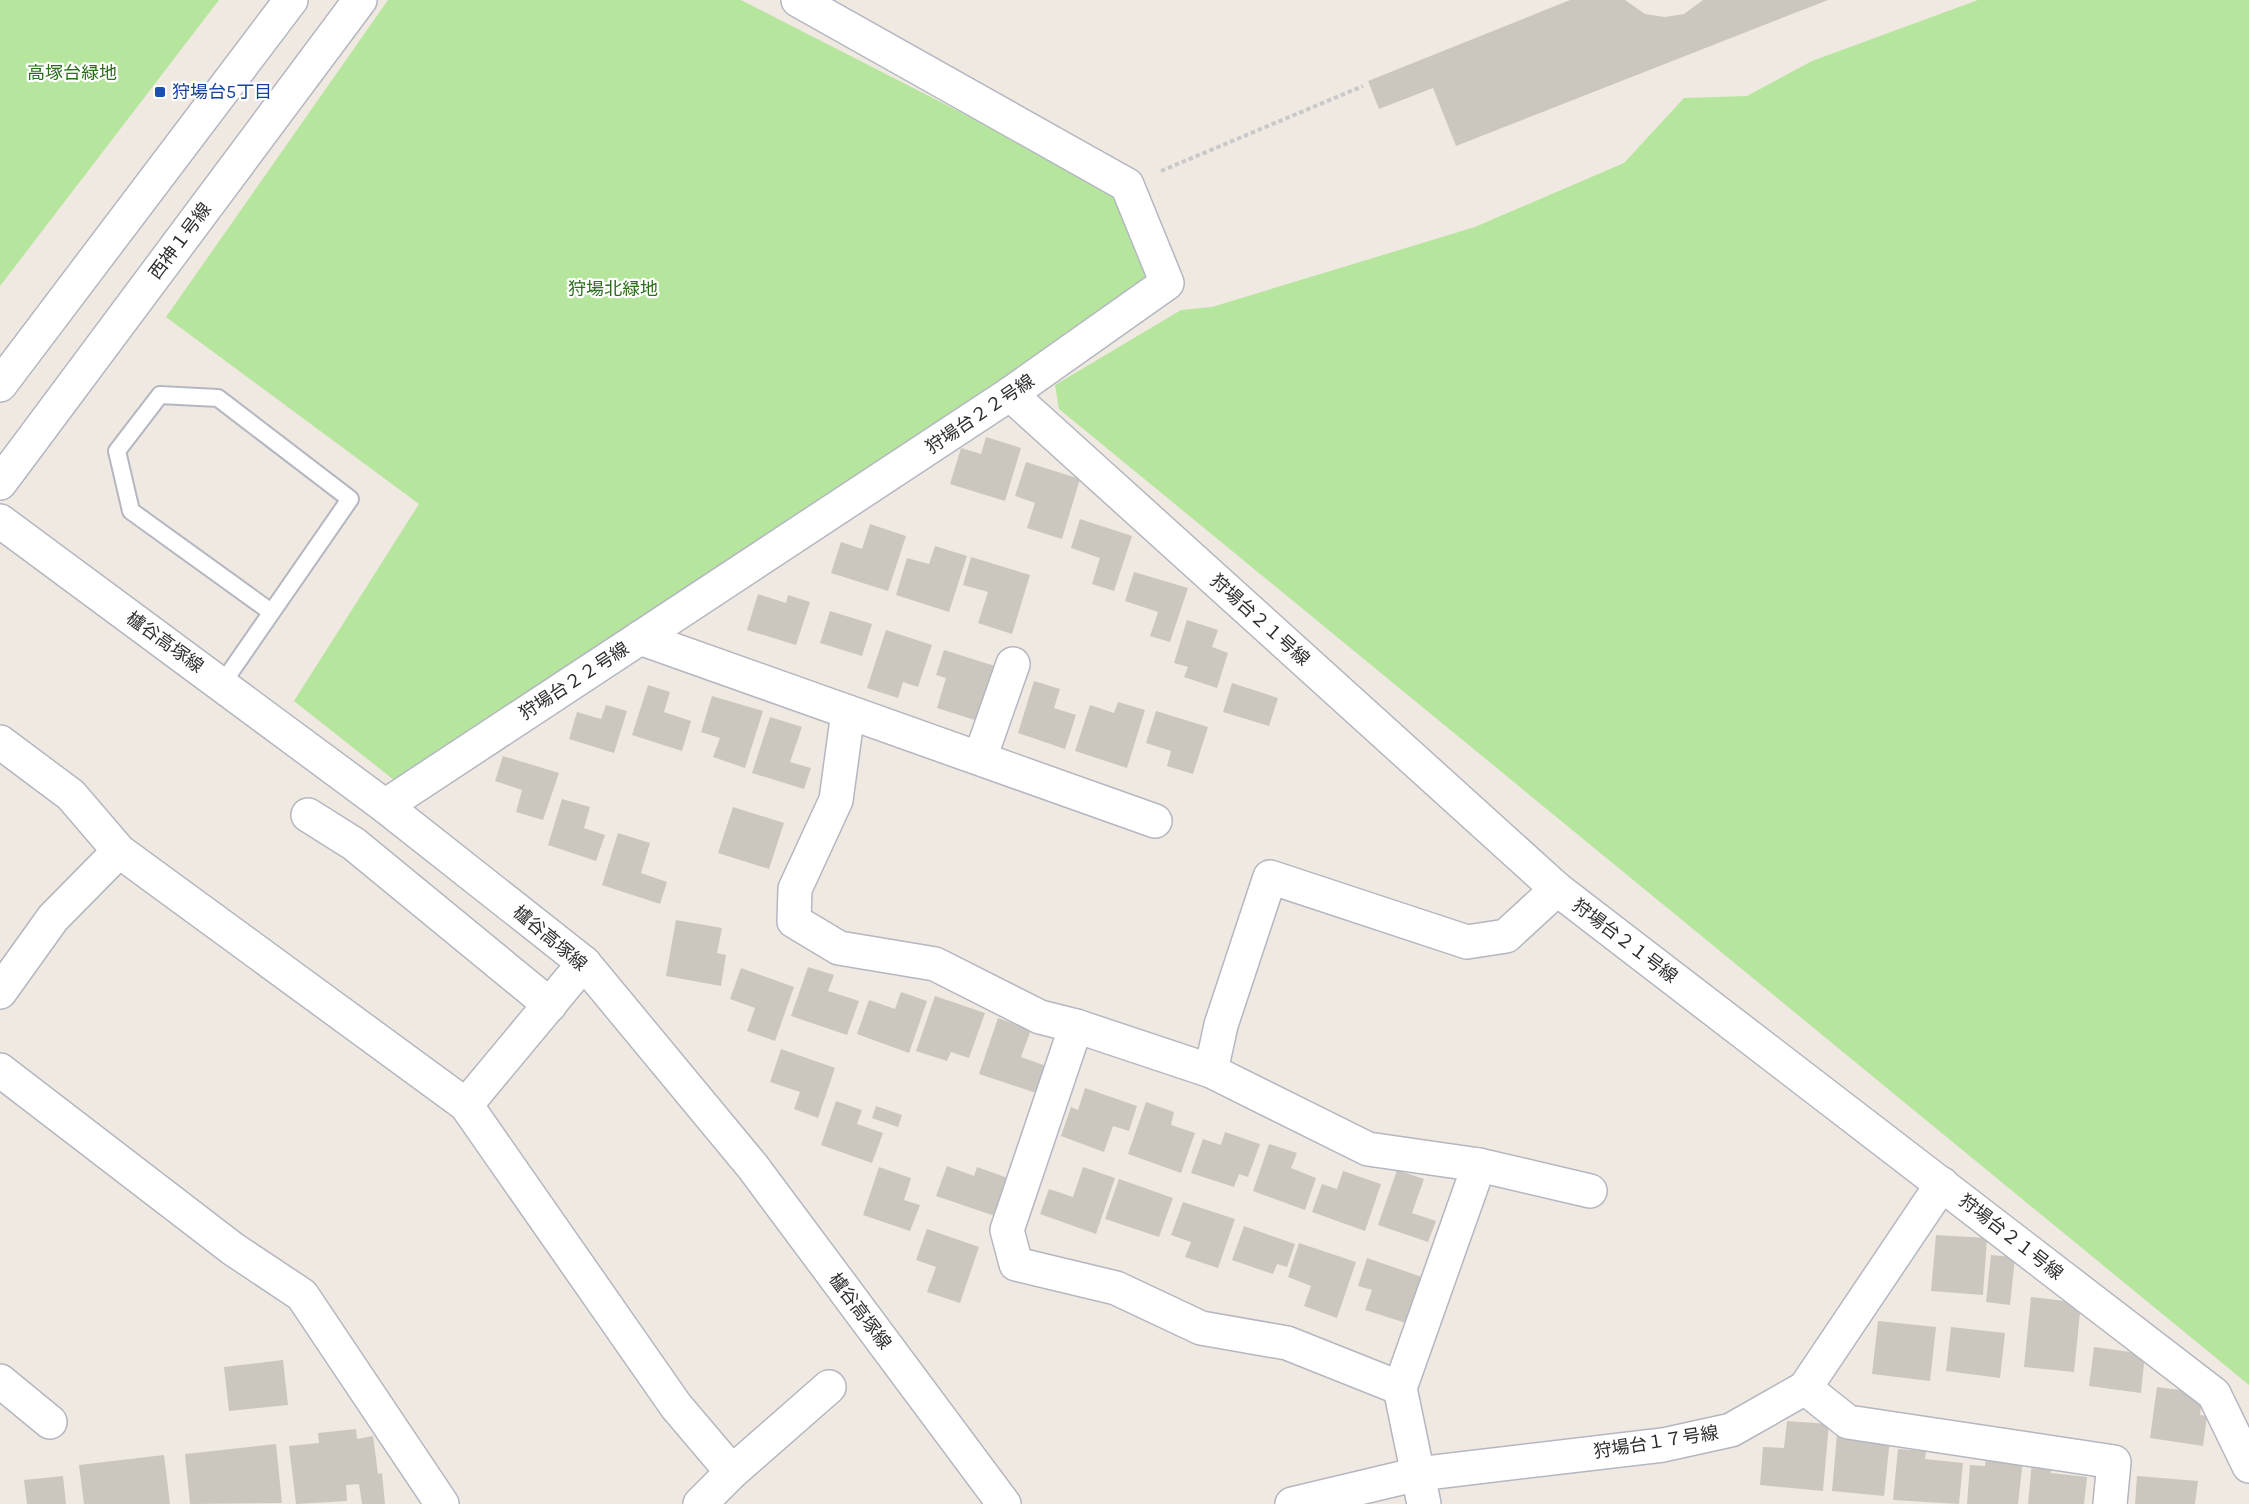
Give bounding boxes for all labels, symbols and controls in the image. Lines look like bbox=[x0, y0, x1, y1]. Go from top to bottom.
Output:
park label: 高塚台緑地 bbox=[27, 62, 117, 84]
place label: 狩場台5丁目 bbox=[172, 81, 272, 103]
marker: 狩場台5丁目 bbox=[153, 85, 167, 99]
street label: 西神１号線 bbox=[144, 198, 216, 284]
park label: 狩場北緑地 bbox=[568, 278, 658, 300]
street label: 狩場台２２号線 bbox=[922, 370, 1038, 458]
street label: 狩場台２１号線 bbox=[1206, 570, 1314, 670]
street label: 櫨谷高塚線 bbox=[122, 607, 208, 677]
street label: 狩場台２２号線 bbox=[515, 637, 633, 725]
street label: 狩場台２１号線 bbox=[1568, 894, 1682, 988]
street label: 櫨谷高塚線 bbox=[508, 901, 592, 975]
street label: 狩場台２１号線 bbox=[1955, 1190, 2067, 1284]
street label: 櫨谷高塚線 bbox=[824, 1268, 896, 1354]
street label: 狩場台１７号線 bbox=[1592, 1421, 1720, 1463]

